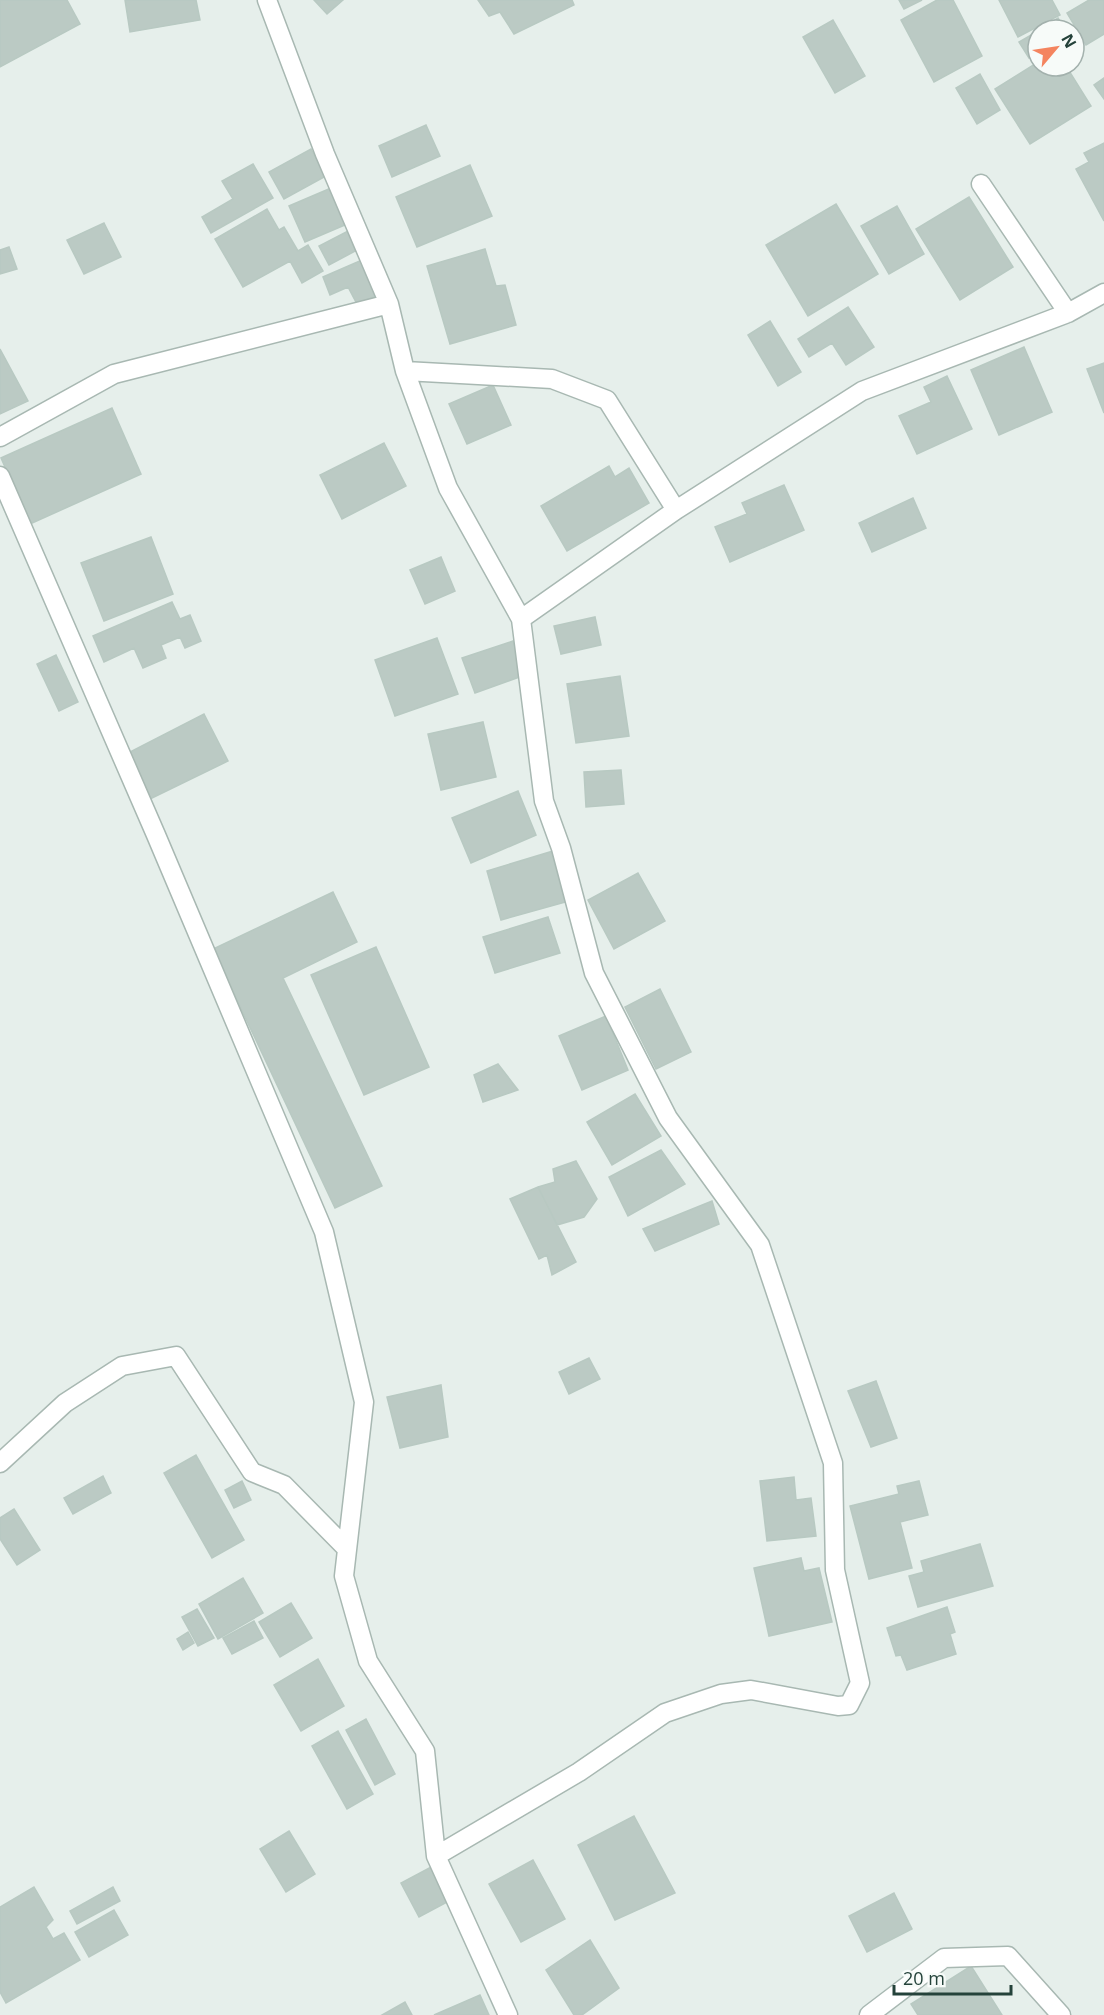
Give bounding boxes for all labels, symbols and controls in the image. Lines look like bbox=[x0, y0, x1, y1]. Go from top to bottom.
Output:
north arrow bbox=[1026, 18, 1086, 78]
text: N bbox=[1056, 30, 1082, 52]
scale bar bbox=[894, 1958, 1011, 1996]
text: 20 m bbox=[903, 1966, 945, 1990]

